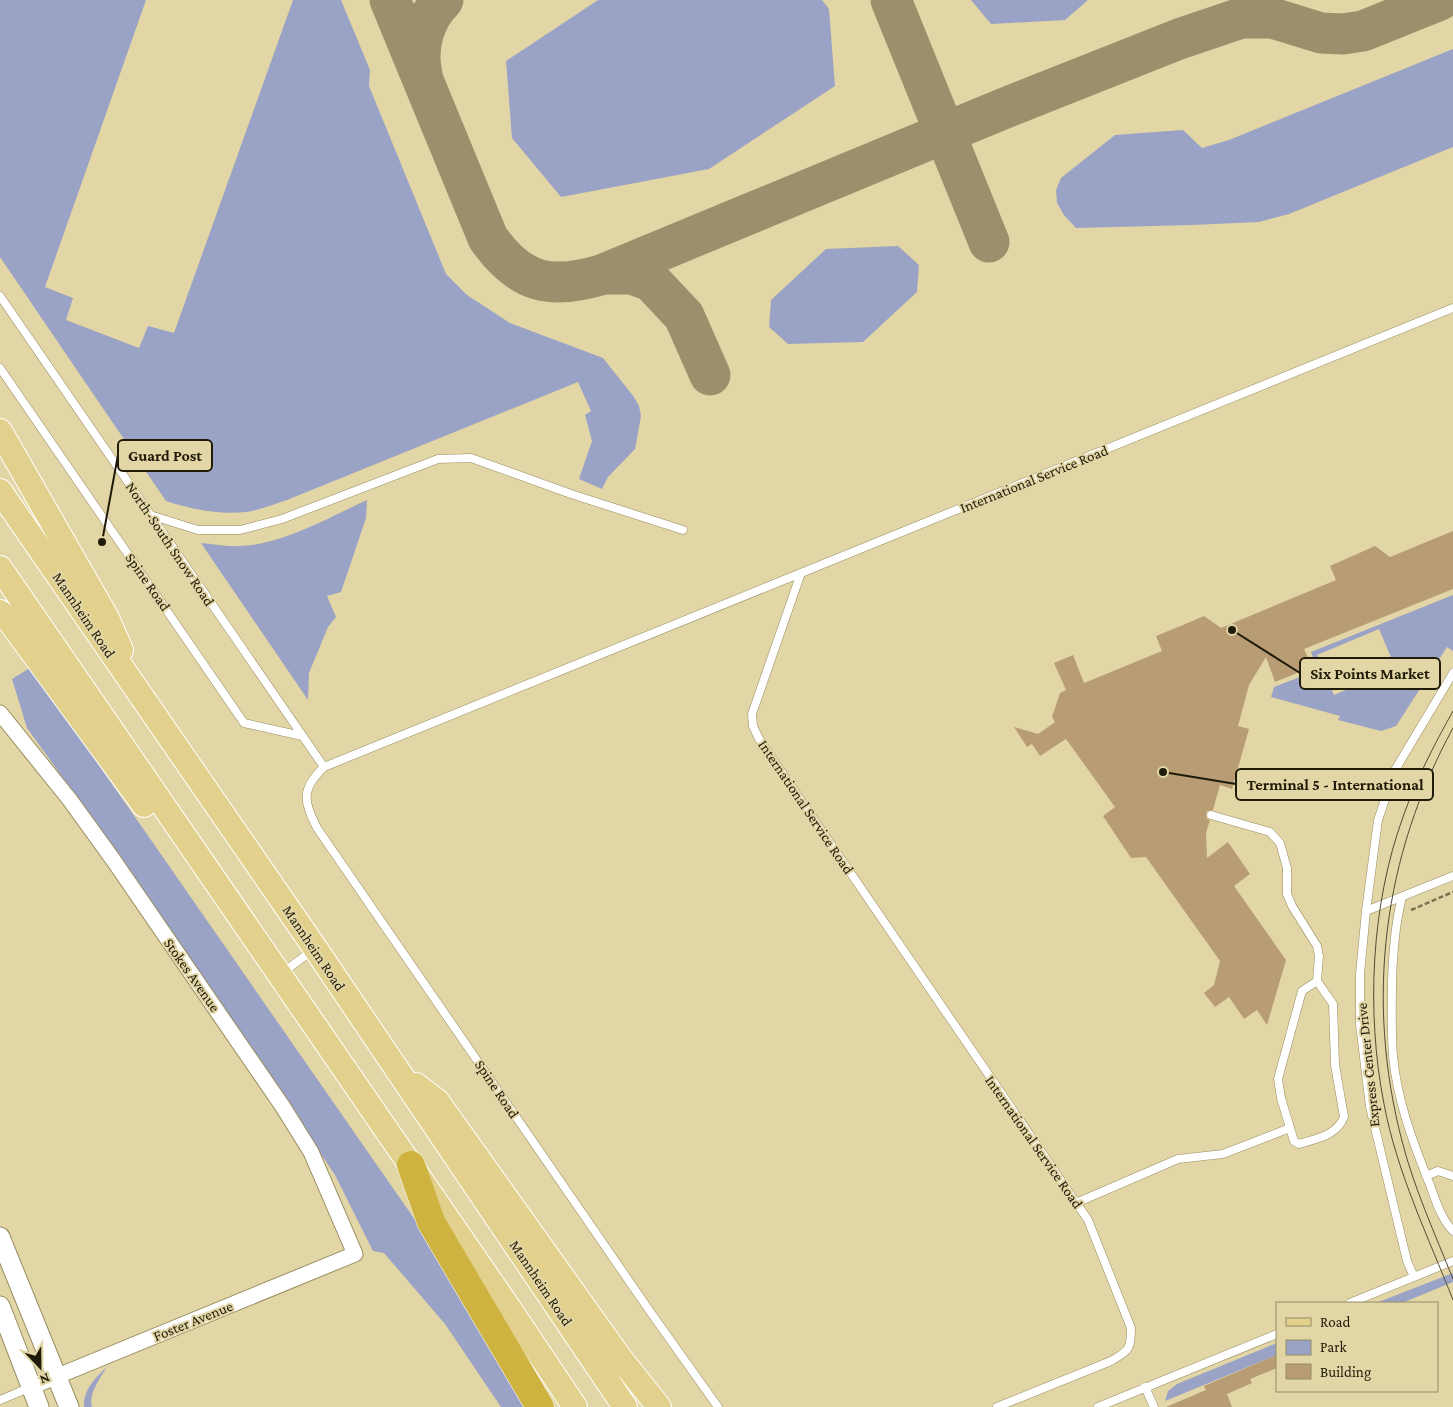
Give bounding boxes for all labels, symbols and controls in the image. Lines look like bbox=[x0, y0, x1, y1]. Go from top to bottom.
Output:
callout: Guard Post bbox=[118, 440, 212, 471]
street label: International Service Road bbox=[958, 442, 1110, 516]
text: Guard Post bbox=[128, 447, 202, 464]
street label: North-South Snow Road bbox=[123, 479, 218, 609]
street label: Spine Road bbox=[122, 550, 174, 615]
street label: Mannheim Road bbox=[50, 569, 118, 661]
callout: Six Points Market bbox=[1300, 658, 1440, 689]
text: Six Points Market bbox=[1310, 665, 1430, 682]
street label: International Service Road bbox=[755, 737, 857, 877]
callout: Terminal 5 - International bbox=[1236, 769, 1433, 800]
text: Terminal 5 - International bbox=[1246, 776, 1424, 793]
street label: Mannheim Road bbox=[280, 902, 348, 994]
street label: Stokes Avenue bbox=[161, 935, 223, 1015]
street label: Express Center Drive bbox=[1353, 1002, 1383, 1128]
street label: Spine Road bbox=[471, 1057, 522, 1122]
street label: International Service Road bbox=[982, 1073, 1086, 1211]
street label: Mannheim Road bbox=[507, 1237, 575, 1329]
street label: Foster Avenue bbox=[151, 1298, 235, 1344]
legend bbox=[1276, 1302, 1438, 1392]
text: Road bbox=[1320, 1314, 1351, 1330]
text: Park bbox=[1320, 1339, 1347, 1355]
north arrow bbox=[15, 1342, 65, 1392]
text: Building bbox=[1320, 1364, 1371, 1381]
text: N bbox=[37, 1370, 52, 1388]

